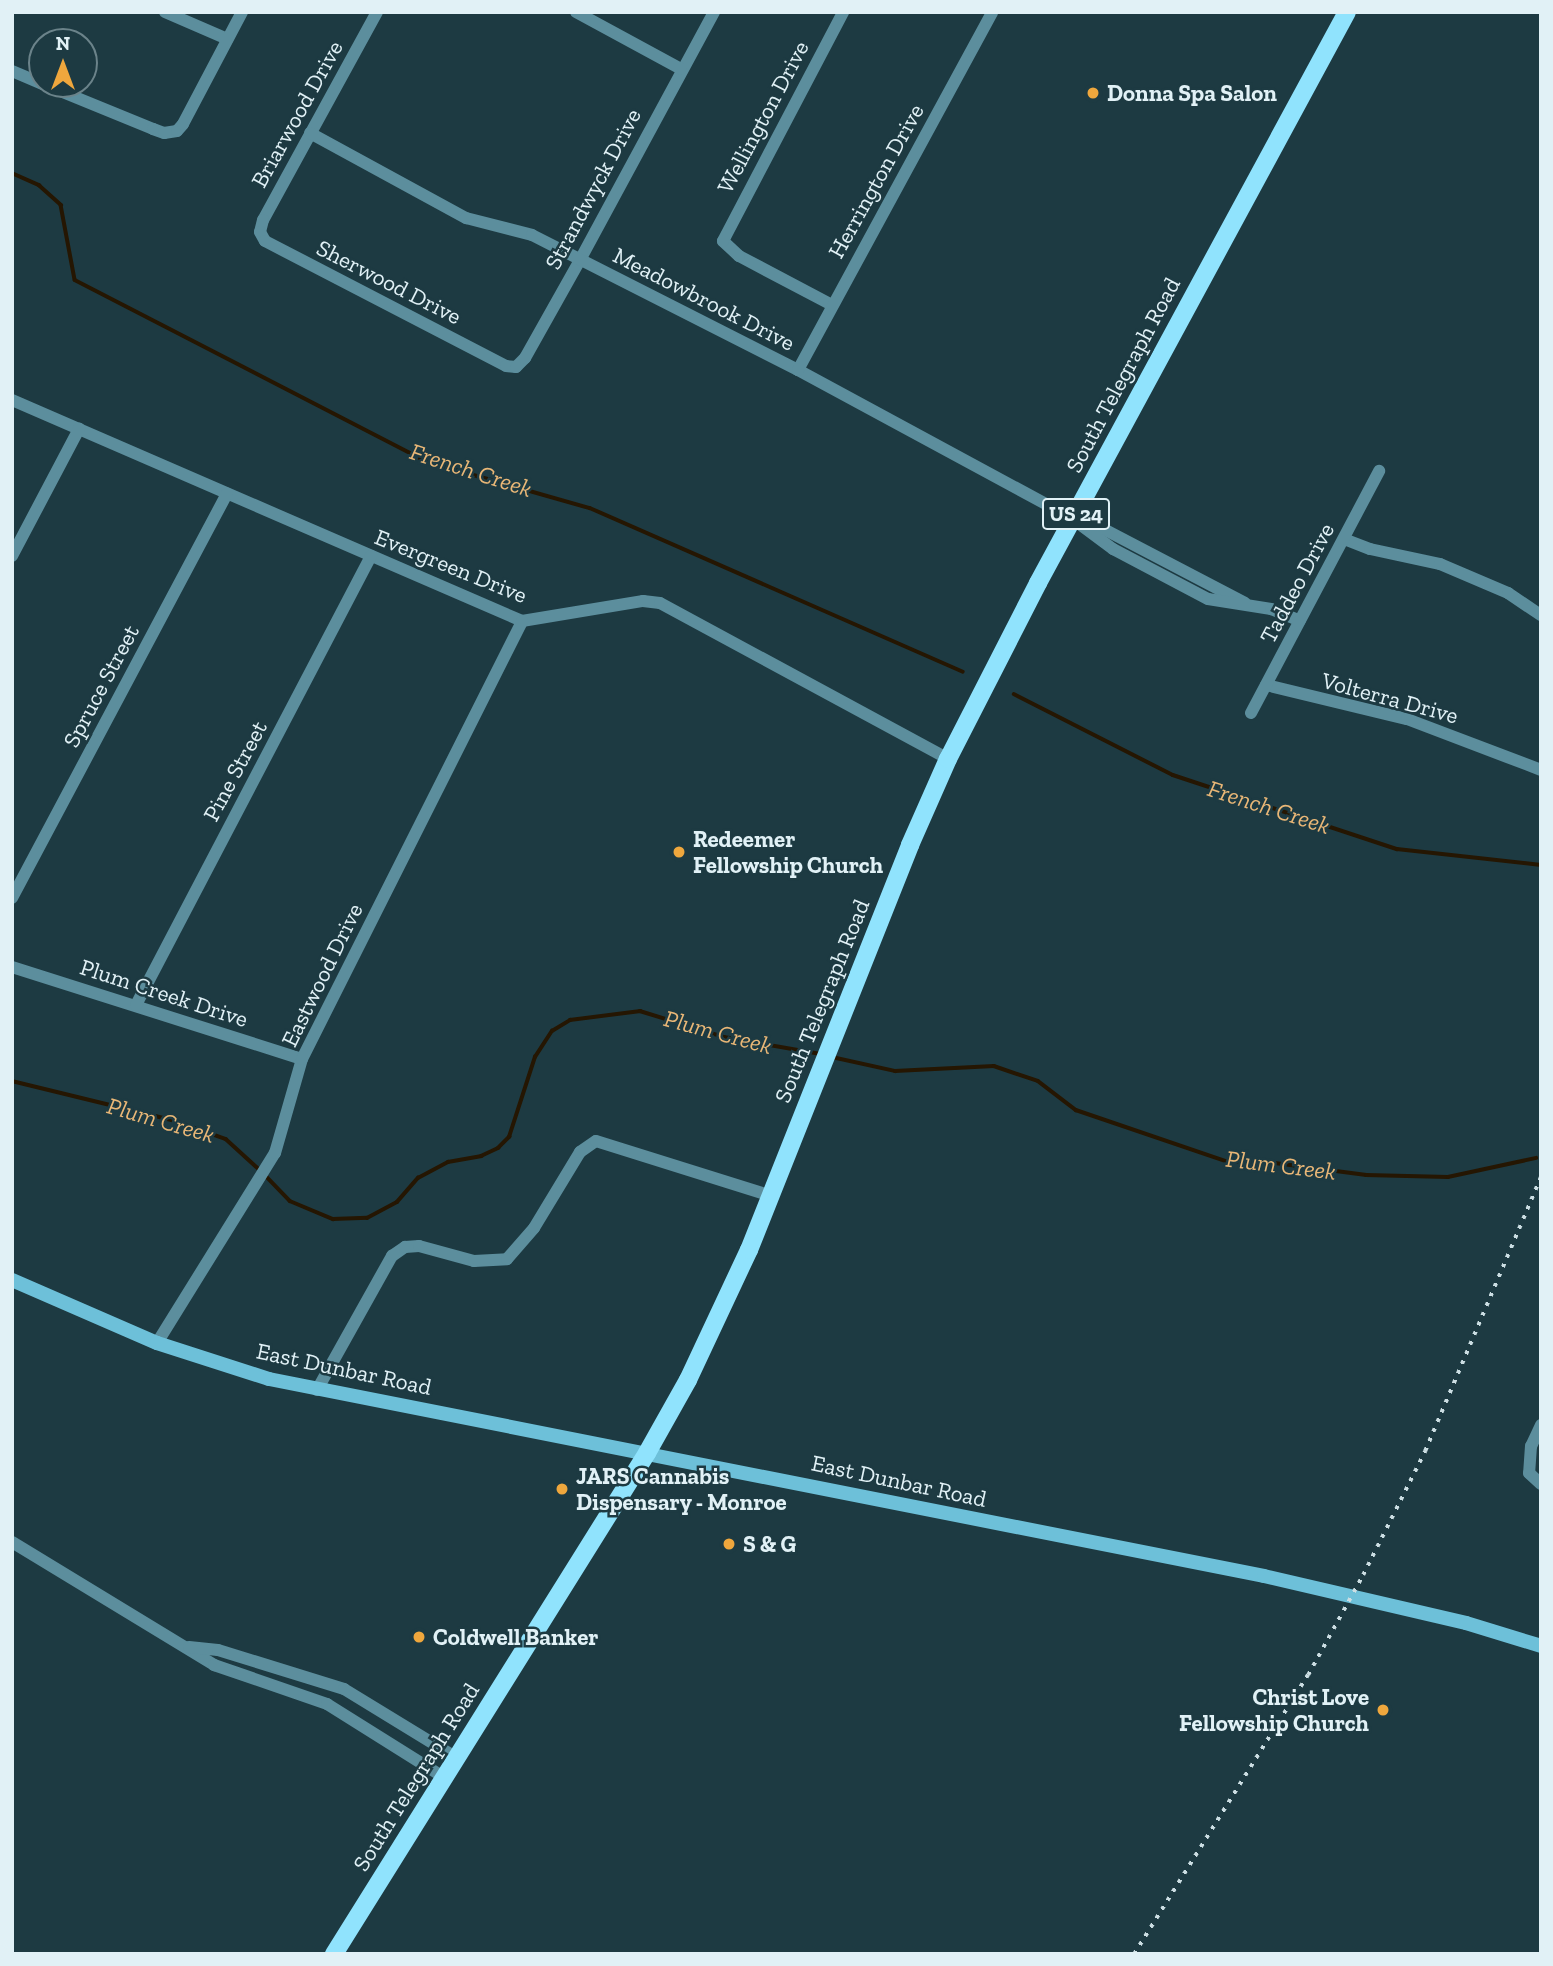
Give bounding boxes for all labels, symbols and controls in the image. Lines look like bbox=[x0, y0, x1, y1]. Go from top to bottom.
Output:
north arrow bbox=[28, 28, 98, 98]
text: N bbox=[56, 32, 70, 55]
street label: Briarwood Drive bbox=[245, 36, 349, 192]
street label: Wellington Drive bbox=[711, 36, 815, 198]
place label: Donna Spa Salon bbox=[1107, 79, 1277, 107]
marker: Donna Spa Salon bbox=[1085, 85, 1101, 101]
street label: Herrington Drive bbox=[822, 99, 930, 263]
street label: Strandwyck Drive bbox=[539, 104, 647, 274]
street label: Sherwood Drive bbox=[312, 234, 466, 330]
street label: Meadowbrook Drive bbox=[608, 241, 800, 357]
street label: South Telegraph Road bbox=[1060, 272, 1186, 478]
water label: French Creek bbox=[406, 437, 536, 503]
road number: US 24 bbox=[1041, 496, 1111, 532]
street label: Taddeo Drive bbox=[1254, 518, 1340, 648]
street label: Evergreen Drive bbox=[371, 523, 531, 609]
street label: Spruce Street bbox=[57, 620, 145, 752]
street label: Volterra Drive bbox=[1319, 666, 1461, 730]
street label: Pine Street bbox=[197, 716, 273, 826]
water label: French Creek bbox=[1204, 774, 1334, 840]
place label: Redeemer Fellowship Church bbox=[693, 825, 883, 879]
marker: Redeemer Fellowship Church bbox=[671, 844, 687, 860]
street label: South Telegraph Road bbox=[768, 895, 876, 1107]
street label: Eastwood Drive bbox=[275, 899, 369, 1051]
street label: Plum Creek Drive bbox=[77, 953, 251, 1033]
water label: Plum Creek bbox=[661, 1004, 775, 1060]
water label: Plum Creek bbox=[104, 1091, 218, 1149]
water label: Plum Creek bbox=[1224, 1144, 1338, 1186]
street label: East Dunbar Road bbox=[254, 1337, 434, 1401]
street label: East Dunbar Road bbox=[809, 1449, 989, 1513]
place label: JARS Cannabis Dispensary - Monroe bbox=[576, 1462, 787, 1516]
marker: JARS Cannabis Dispensary - Monroe bbox=[554, 1481, 570, 1497]
place label: S & G bbox=[743, 1530, 796, 1558]
marker: S & G bbox=[721, 1536, 737, 1552]
place label: Coldwell Banker bbox=[433, 1623, 598, 1651]
marker: Coldwell Banker bbox=[411, 1629, 427, 1645]
street label: South Telegraph Road bbox=[347, 1677, 485, 1877]
place label: Christ Love Fellowship Church bbox=[1179, 1683, 1369, 1737]
marker: Christ Love Fellowship Church bbox=[1375, 1702, 1391, 1718]

